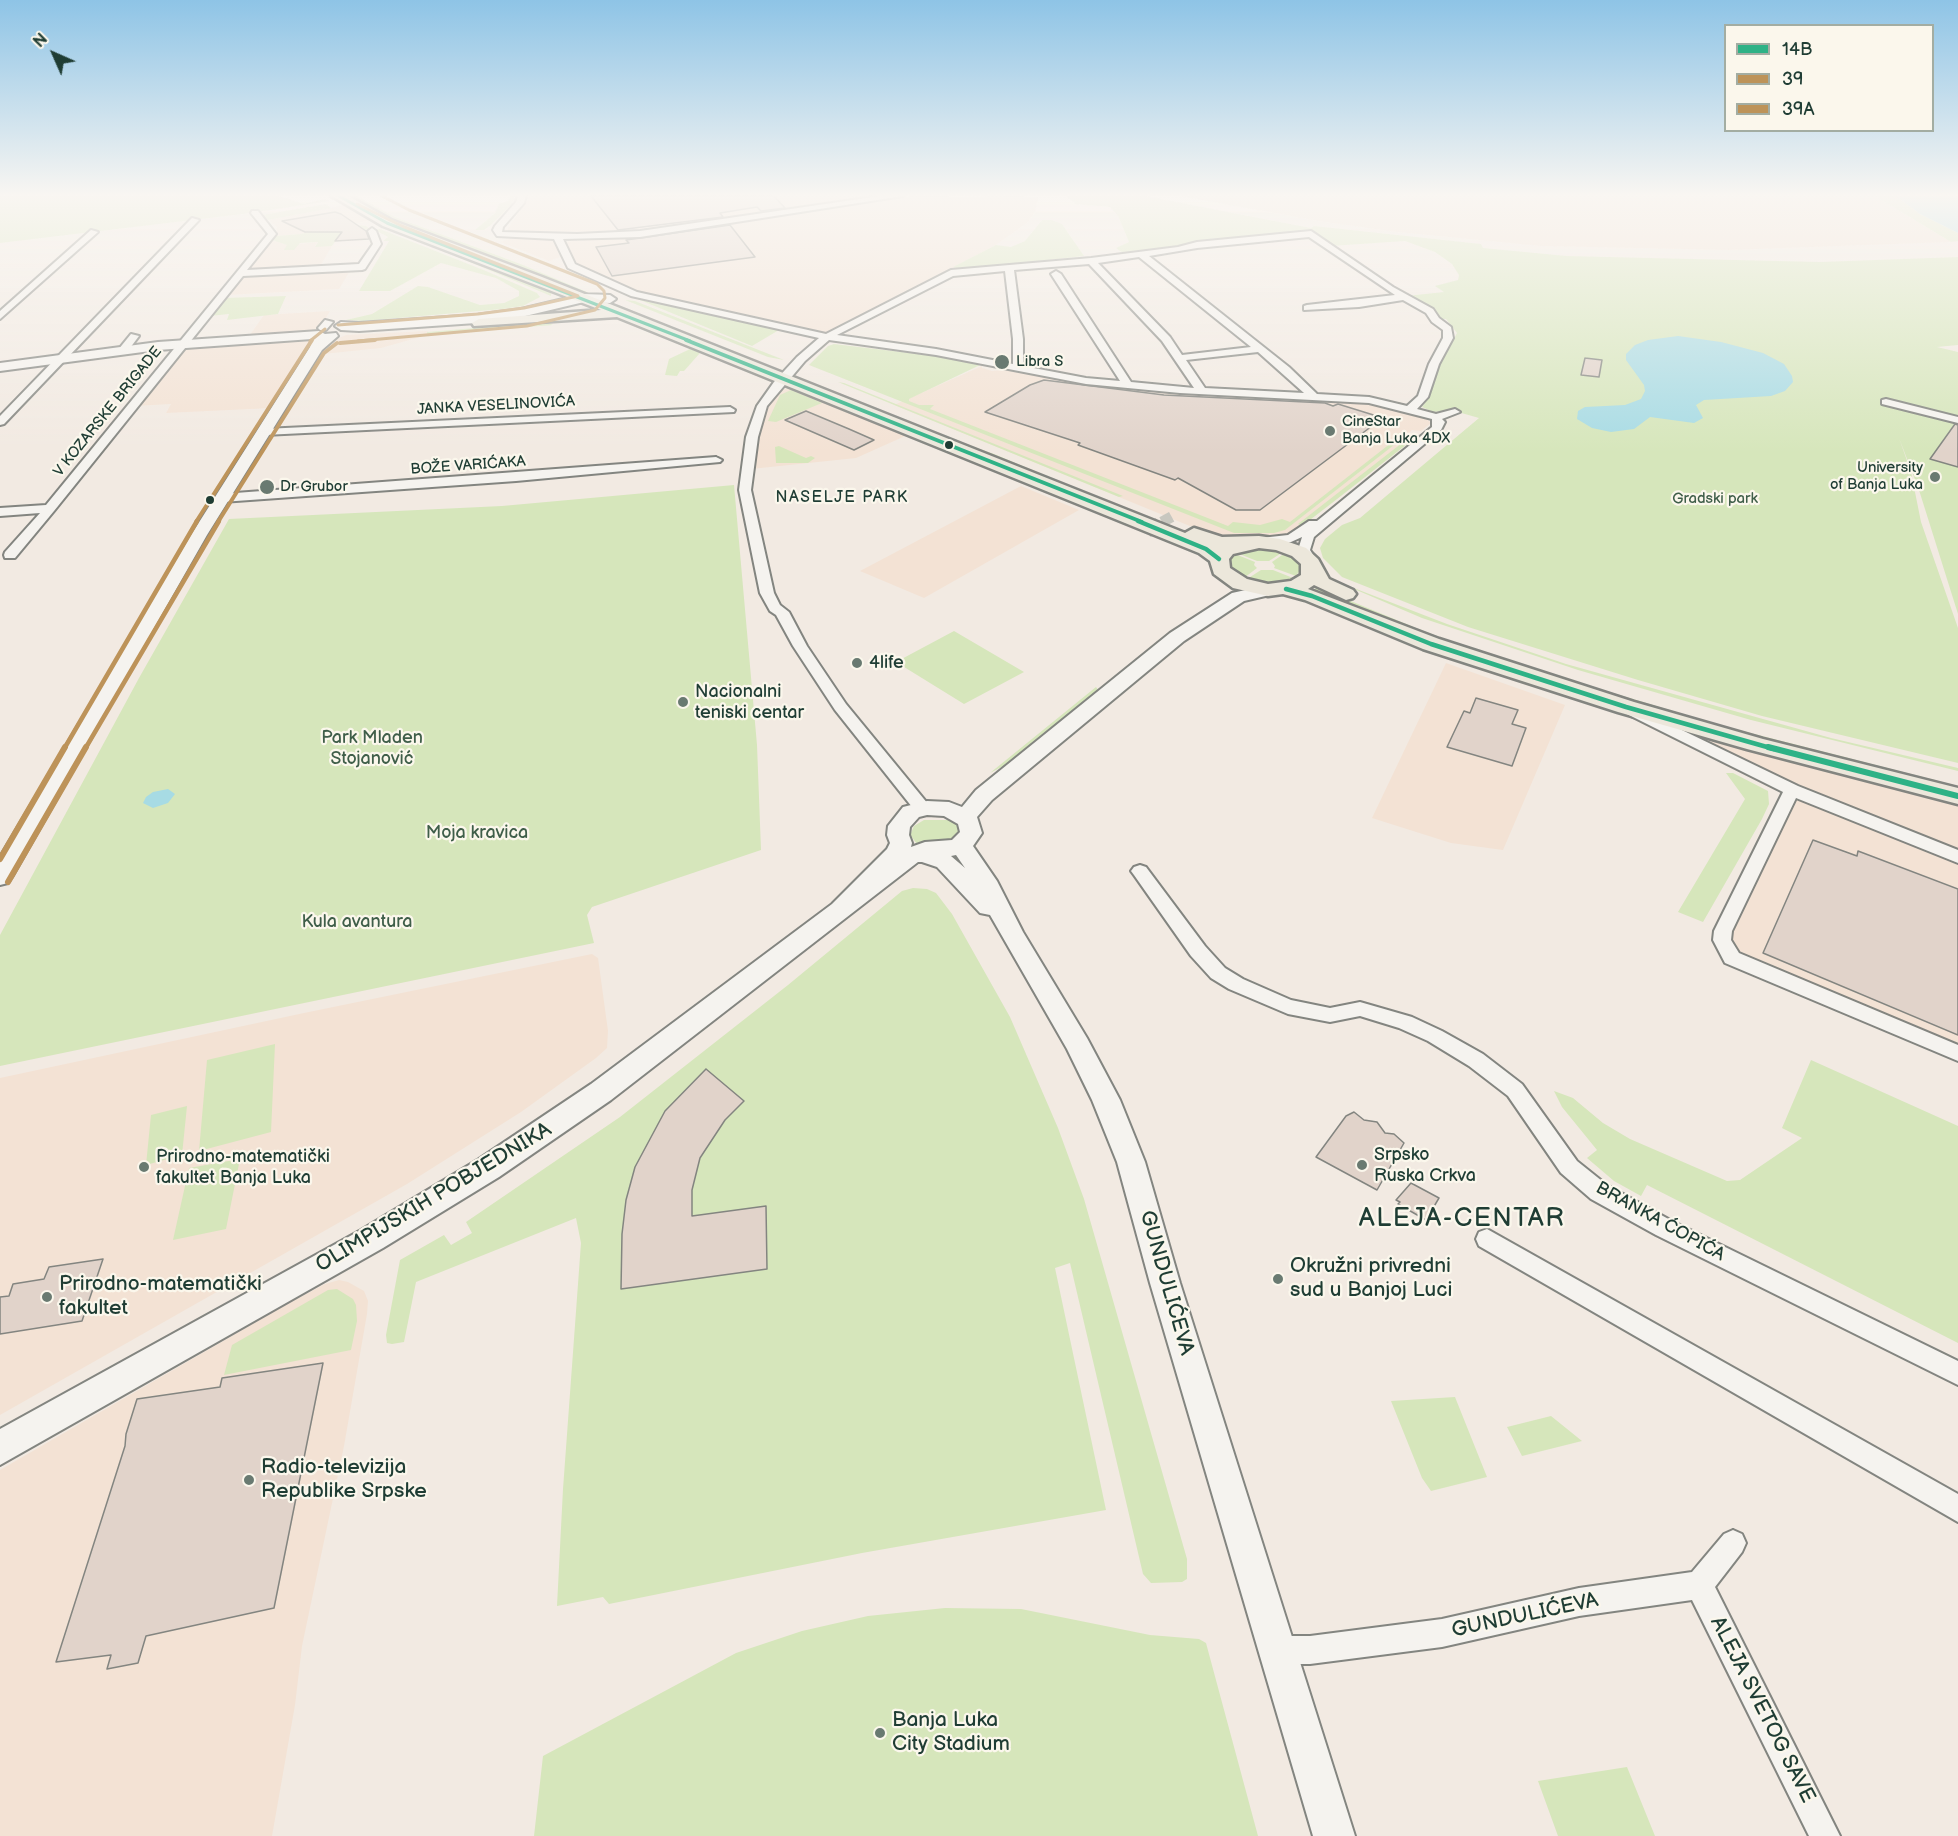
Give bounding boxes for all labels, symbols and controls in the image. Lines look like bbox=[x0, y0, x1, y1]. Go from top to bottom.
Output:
north arrow bbox=[24, 24, 84, 84]
legend bbox=[1724, 24, 1934, 132]
text: N bbox=[30, 30, 52, 52]
text: 14B bbox=[1782, 39, 1812, 60]
text: 39 bbox=[1782, 69, 1803, 90]
text: 39A bbox=[1782, 99, 1814, 120]
street label: V KOZARSKE BRIGADE bbox=[50, 343, 166, 481]
marker: Libra S bbox=[993, 353, 1011, 371]
place label: Libra S bbox=[1016, 353, 1063, 371]
street label: JANKA VESELINOVIĆA bbox=[417, 393, 575, 419]
place label: CineStar Banja Luka 4DX bbox=[1342, 413, 1450, 448]
marker: CineStar Banja Luka 4DX bbox=[1323, 424, 1337, 438]
unlabelled marker bbox=[943, 439, 955, 451]
street label: BOŽE VARIĆAKA bbox=[410, 453, 526, 479]
place label: University of Banja Luka bbox=[1830, 459, 1923, 494]
marker: University of Banja Luka bbox=[1928, 470, 1942, 484]
marker: Dr Grubor bbox=[258, 478, 276, 496]
place label: Dr Grubor bbox=[280, 478, 348, 496]
district label: NASELJE PARK bbox=[775, 488, 909, 508]
park label: Gradski park bbox=[1672, 490, 1758, 508]
unlabelled marker bbox=[204, 494, 216, 506]
place label: 4life bbox=[869, 652, 904, 674]
marker: 4life bbox=[850, 656, 864, 670]
place label: Nacionalni teniski centar bbox=[695, 681, 804, 724]
marker: Nacionalni teniski centar bbox=[676, 695, 690, 709]
park label: Park Mladen Stojanović bbox=[321, 727, 423, 770]
park label: Moja kravica bbox=[426, 822, 528, 844]
park label: Kula avantura bbox=[302, 911, 412, 933]
street label: OLIMPIJSKIH POBJEDNIKA bbox=[312, 1118, 556, 1278]
place label: Srpsko Ruska Crkva bbox=[1374, 1144, 1476, 1186]
place label: Prirodno-matematički fakultet Banja Luka bbox=[156, 1146, 330, 1188]
marker: Srpsko Ruska Crkva bbox=[1355, 1158, 1369, 1172]
marker: Prirodno-matematički fakultet Banja Luka bbox=[137, 1160, 151, 1174]
street label: BRANKA ĆOPIĆA bbox=[1592, 1178, 1728, 1266]
district label: ALEJA-CENTAR bbox=[1359, 1203, 1565, 1235]
street label: GUNDULIĆEVA bbox=[1133, 1208, 1199, 1358]
place label: Okružni privredni sud u Banjoj Luci bbox=[1290, 1254, 1452, 1304]
place label: Prirodno-matematički fakultet bbox=[59, 1272, 262, 1322]
marker: Okružni privredni sud u Banjoj Luci bbox=[1271, 1272, 1285, 1286]
marker: Prirodno-matematički fakultet bbox=[40, 1290, 54, 1304]
place label: Radio-televizija Republike Srpske bbox=[261, 1455, 427, 1505]
marker: Radio-televizija Republike Srpske bbox=[242, 1473, 256, 1487]
street label: GUNDULIĆEVA bbox=[1449, 1588, 1601, 1644]
street label: ALEJA SVETOG SAVE bbox=[1704, 1613, 1820, 1807]
place label: Banja Luka City Stadium bbox=[892, 1708, 1010, 1758]
marker: Banja Luka City Stadium bbox=[873, 1726, 887, 1740]

